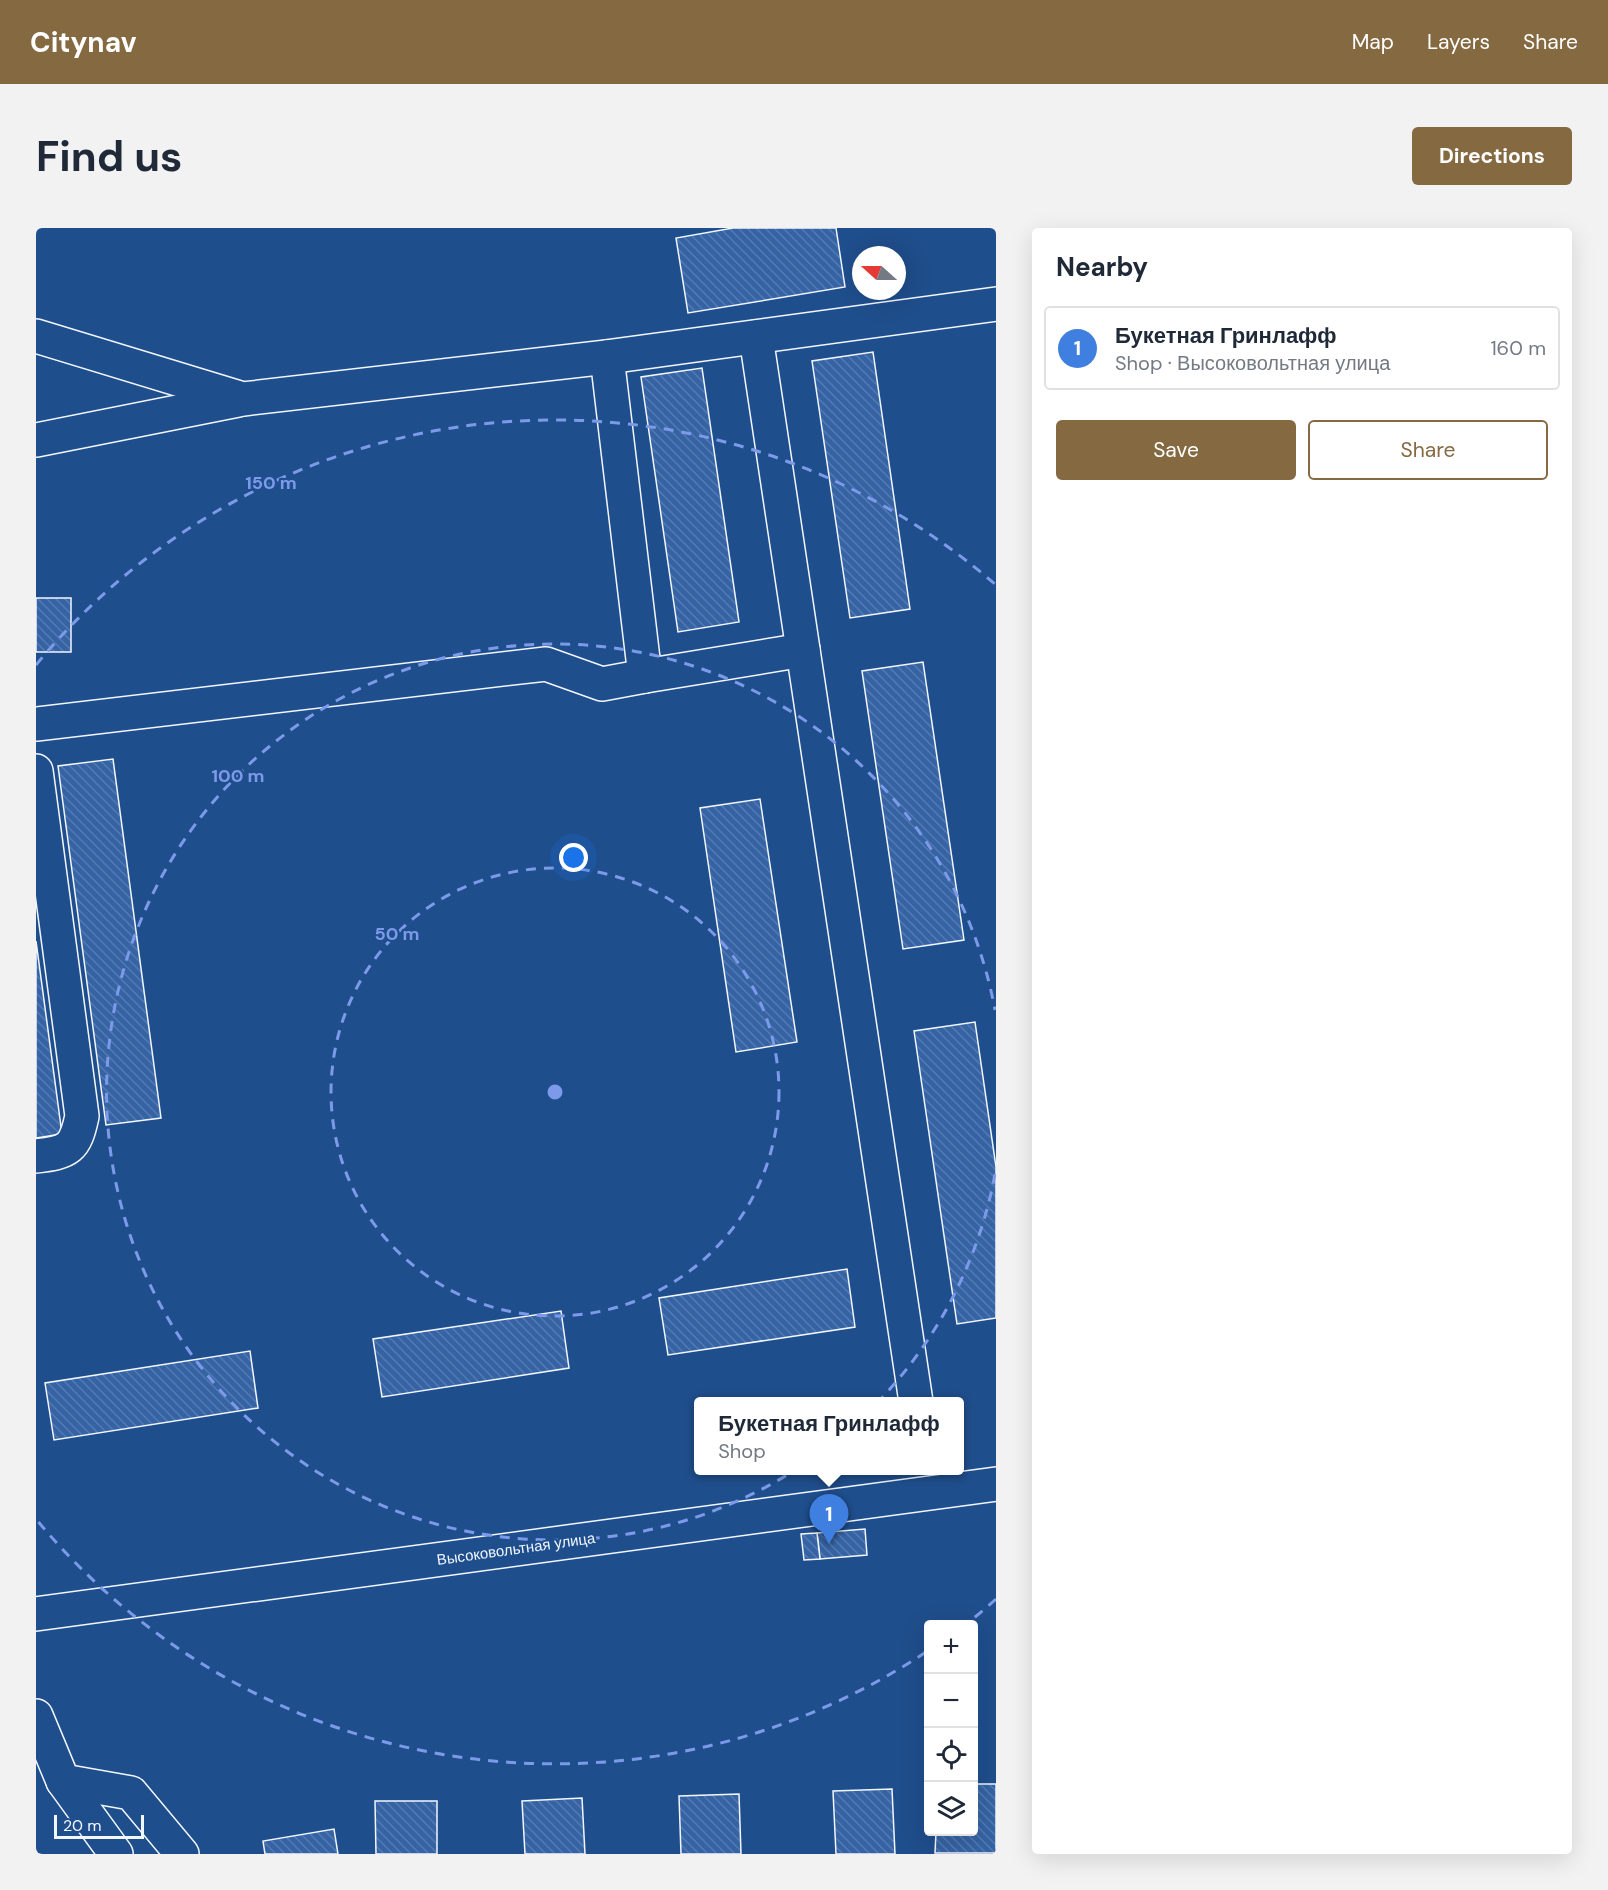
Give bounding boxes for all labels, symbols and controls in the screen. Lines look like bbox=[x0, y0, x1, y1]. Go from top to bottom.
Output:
text: Citynav bbox=[30, 24, 136, 61]
text: Map bbox=[1352, 28, 1394, 56]
text: Layers bbox=[1427, 28, 1490, 56]
text: Share bbox=[1523, 28, 1578, 56]
button: Directions bbox=[1412, 127, 1572, 185]
text: Find us bbox=[36, 129, 182, 184]
north arrow bbox=[852, 246, 906, 300]
text: Nearby bbox=[1056, 250, 1148, 284]
text: Букетная Гринлафф bbox=[1115, 321, 1337, 350]
text: 1 bbox=[1074, 335, 1081, 361]
text: 160 m bbox=[1490, 335, 1546, 361]
text: Shop · Высоковольтная улица bbox=[1115, 350, 1390, 376]
button: Save bbox=[1056, 420, 1296, 480]
button: Share bbox=[1308, 420, 1548, 480]
text: 150 m bbox=[245, 471, 297, 495]
text: 100 m bbox=[211, 764, 265, 788]
your location bbox=[559, 843, 588, 872]
text: 50 m bbox=[374, 922, 420, 946]
centre of rings bbox=[545, 1082, 565, 1102]
popup bbox=[694, 1397, 964, 1475]
text: Букетная Гринлафф bbox=[718, 1409, 940, 1438]
text: Shop bbox=[718, 1438, 766, 1464]
pin: 1 bbox=[810, 1494, 848, 1544]
street label: Высоковольтная улица bbox=[435, 1528, 597, 1570]
map controls bbox=[924, 1620, 978, 1836]
button: + bbox=[924, 1620, 978, 1674]
button: − bbox=[924, 1674, 978, 1728]
button: locate bbox=[924, 1728, 978, 1782]
button: layers bbox=[924, 1782, 978, 1836]
scale bar bbox=[54, 1812, 144, 1840]
text: 20 m bbox=[63, 1815, 102, 1836]

